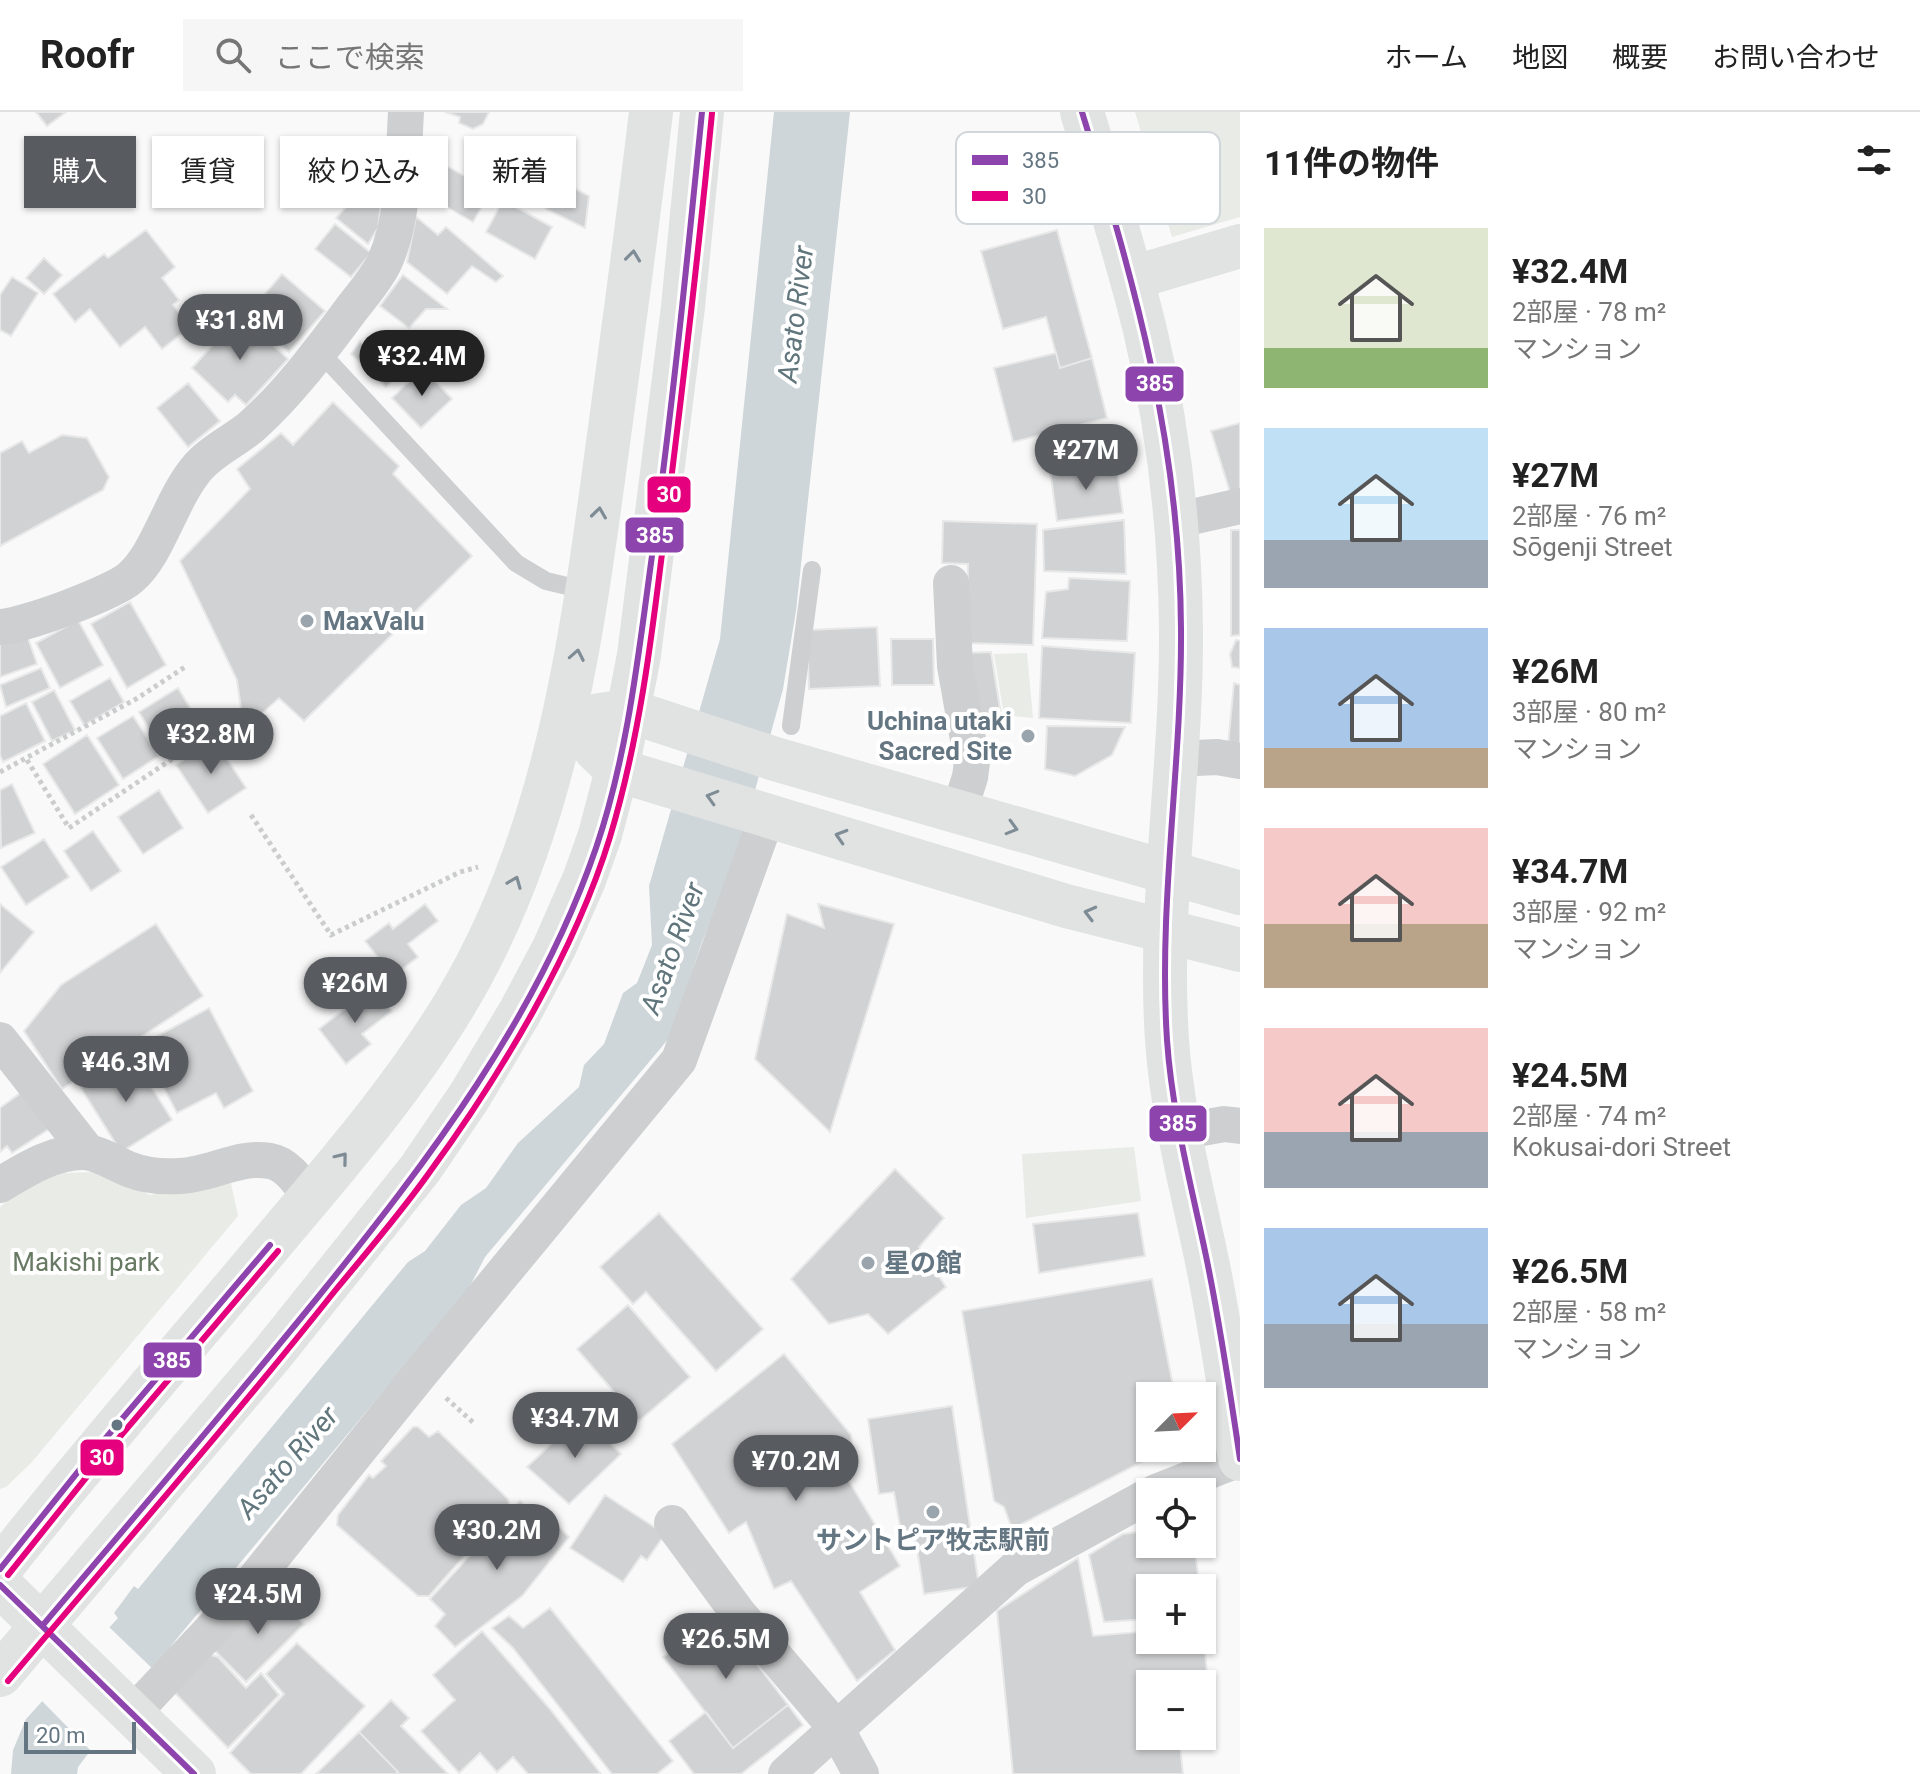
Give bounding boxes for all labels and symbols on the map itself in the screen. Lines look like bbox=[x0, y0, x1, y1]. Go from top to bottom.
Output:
legend bbox=[956, 132, 1220, 224]
text: 385 bbox=[1022, 148, 1059, 173]
text: 30 bbox=[1022, 184, 1047, 209]
water label: Asato River bbox=[771, 243, 820, 386]
one-way arrow bbox=[625, 249, 642, 262]
pin: ¥31.8M bbox=[175, 294, 305, 362]
pin: ¥32.4M bbox=[357, 330, 487, 398]
line badge: 385 bbox=[1124, 365, 1185, 403]
text: 385 bbox=[1136, 371, 1174, 396]
pin: ¥27M bbox=[1039, 424, 1133, 492]
line badge: 30 bbox=[646, 475, 692, 514]
text: 30 bbox=[656, 482, 682, 507]
one-way arrow bbox=[590, 507, 607, 520]
line badge: 385 bbox=[624, 516, 685, 554]
text: 385 bbox=[636, 523, 674, 548]
place label: MaxValu bbox=[323, 606, 425, 636]
marker: MaxValu bbox=[298, 612, 316, 630]
one-way arrow bbox=[568, 648, 585, 662]
place label: Uchina utaki Sacred Site bbox=[867, 706, 1012, 766]
pin: ¥32.8M bbox=[146, 708, 276, 776]
marker: Uchina utaki Sacred Site bbox=[1019, 727, 1037, 745]
one-way arrow bbox=[706, 790, 719, 806]
one-way arrow bbox=[1004, 818, 1018, 835]
one-way arrow bbox=[835, 830, 849, 846]
one-way arrow bbox=[506, 875, 522, 890]
water label: Asato River bbox=[633, 877, 712, 1020]
one-way arrow bbox=[1084, 905, 1097, 922]
pin: ¥26M bbox=[308, 957, 402, 1025]
pin: ¥46.3M bbox=[61, 1036, 191, 1104]
line badge: 385 bbox=[1148, 1104, 1208, 1143]
text: 385 bbox=[1159, 1111, 1197, 1136]
one-way arrow bbox=[332, 1152, 346, 1167]
park label: Makishi park bbox=[12, 1247, 161, 1277]
place label: 星の館 bbox=[884, 1248, 962, 1278]
marker: 星の館 bbox=[859, 1254, 877, 1272]
line badge: 385 bbox=[142, 1341, 203, 1379]
text: 385 bbox=[153, 1348, 191, 1373]
north arrow bbox=[1136, 1382, 1216, 1462]
pin: ¥34.7M bbox=[510, 1392, 640, 1460]
water label: Asato River bbox=[229, 1399, 345, 1527]
unlabelled marker bbox=[109, 1417, 125, 1433]
pin: ¥70.2M bbox=[731, 1435, 861, 1503]
line badge: 30 bbox=[79, 1438, 125, 1477]
text: 30 bbox=[89, 1445, 115, 1470]
marker: サントピア牧志駅前 bbox=[924, 1503, 942, 1521]
pin: ¥30.2M bbox=[432, 1504, 562, 1572]
place label: サントピア牧志駅前 bbox=[816, 1525, 1050, 1555]
pin: ¥24.5M bbox=[193, 1568, 323, 1636]
pin: ¥26.5M bbox=[661, 1613, 791, 1681]
scale bar bbox=[24, 1718, 136, 1754]

